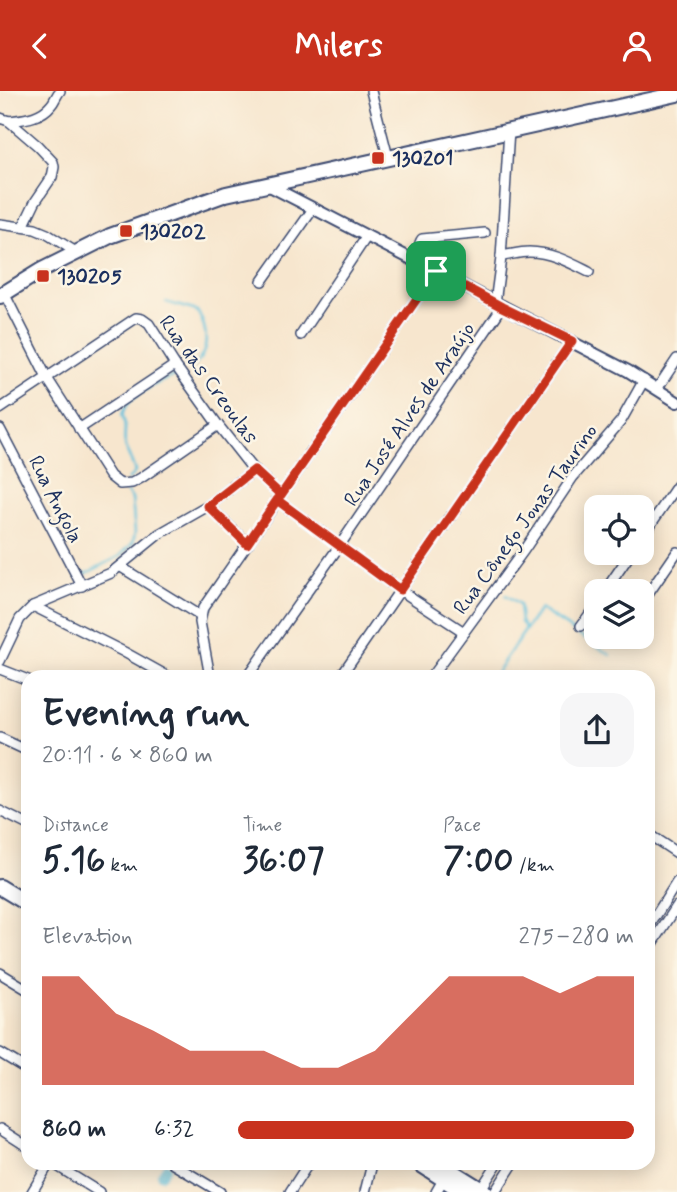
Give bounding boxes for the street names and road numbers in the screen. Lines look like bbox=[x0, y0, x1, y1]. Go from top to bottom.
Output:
street label: Rua das Creoulas bbox=[152, 310, 264, 449]
street label: Rua José Alves de Araújo bbox=[338, 317, 482, 512]
street label: Rua Cônego Jonas Taurino bbox=[447, 419, 606, 622]
street label: Rua Angola bbox=[19, 451, 89, 549]

